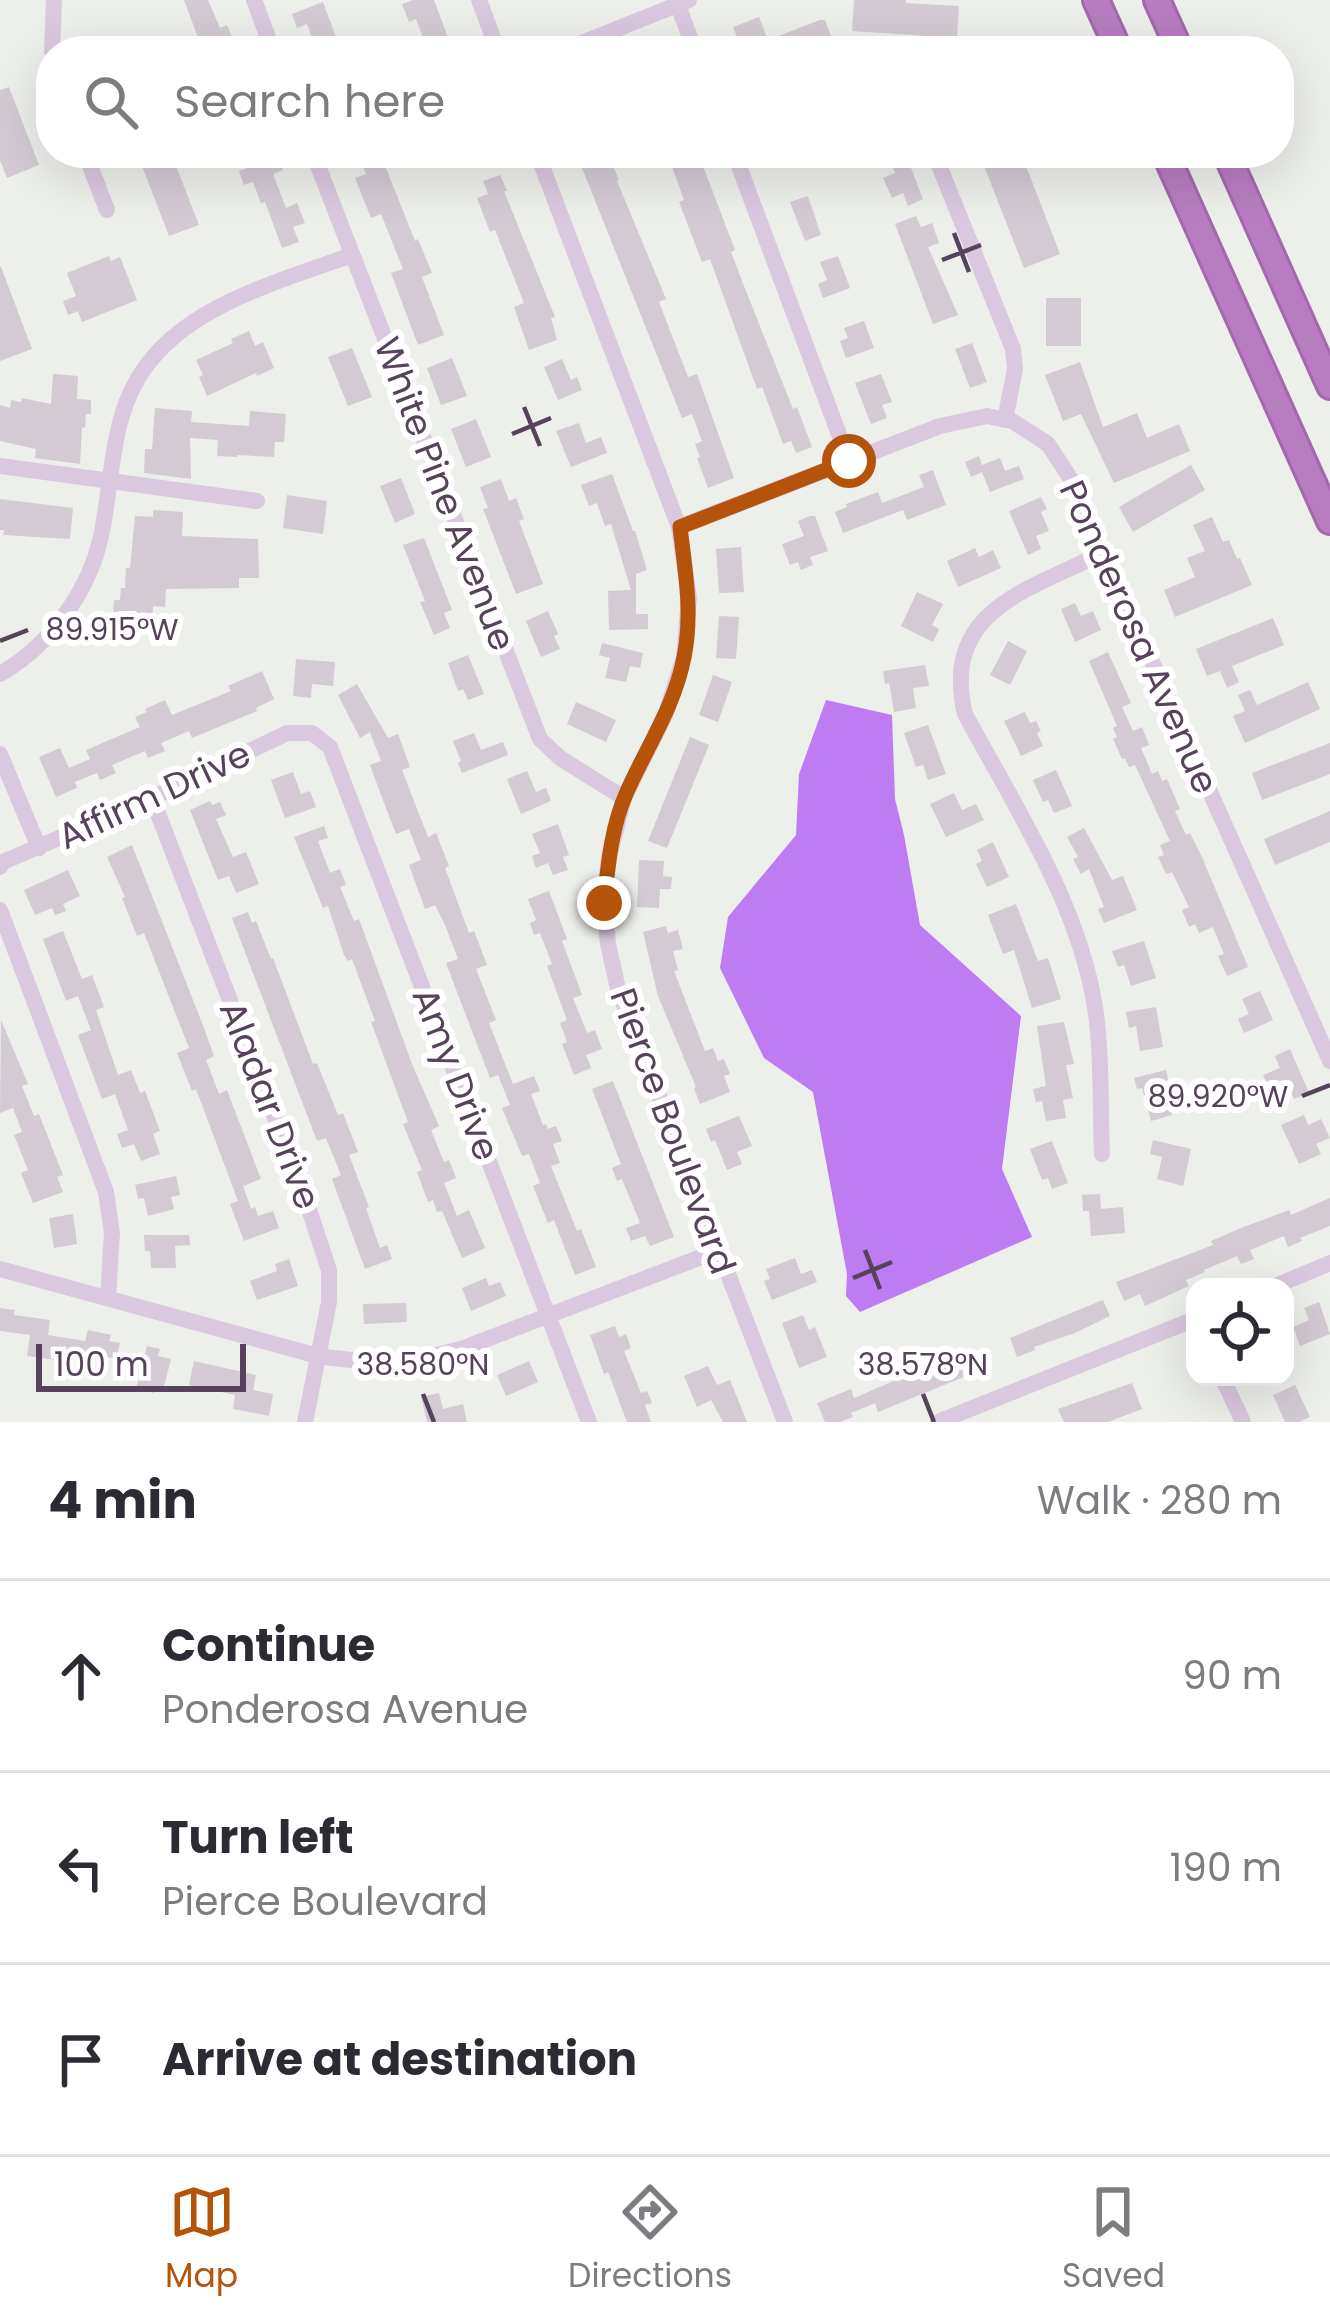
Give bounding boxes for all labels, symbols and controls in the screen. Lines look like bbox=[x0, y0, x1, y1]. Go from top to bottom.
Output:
search box bbox=[36, 36, 1294, 168]
icon: search bbox=[78, 69, 144, 135]
text: Search here bbox=[174, 70, 445, 133]
street label: White Pine Avenue bbox=[362, 330, 528, 658]
route start bbox=[822, 434, 876, 488]
street label: Ponderosa Avenue bbox=[1047, 472, 1231, 802]
text: 89.915°W bbox=[45, 608, 179, 651]
street label: Affirm Drive bbox=[49, 728, 259, 862]
route end bbox=[577, 876, 631, 930]
street label: Amy Drive bbox=[400, 980, 512, 1168]
street label: Pierce Boulevard bbox=[598, 981, 748, 1281]
street label: Aladar Drive bbox=[207, 993, 333, 1217]
text: 89.920°W bbox=[1148, 1075, 1288, 1118]
map controls bbox=[1186, 1278, 1294, 1386]
button: locate bbox=[1186, 1278, 1294, 1386]
scale bar bbox=[36, 1338, 246, 1391]
text: 100 m bbox=[54, 1341, 149, 1388]
text: 38.580°N bbox=[357, 1343, 489, 1386]
text: 38.578°N bbox=[858, 1343, 988, 1386]
text: 4 min bbox=[48, 1464, 197, 1536]
text: Walk · 280 m bbox=[1037, 1473, 1282, 1528]
text: Continue bbox=[162, 1614, 375, 1677]
icon: ahead bbox=[48, 1643, 114, 1709]
text: 90 m bbox=[1182, 1648, 1282, 1703]
text: Ponderosa Avenue bbox=[162, 1682, 528, 1737]
text: Turn left bbox=[162, 1806, 354, 1869]
icon: left bbox=[48, 1835, 114, 1901]
text: 190 m bbox=[1170, 1840, 1282, 1895]
text: Pierce Boulevard bbox=[162, 1874, 488, 1929]
icon: arrive bbox=[48, 2027, 114, 2093]
text: Arrive at destination bbox=[162, 2028, 637, 2091]
tab: Map bbox=[165, 2179, 238, 2301]
tab: Directions bbox=[568, 2179, 732, 2301]
tab: Saved bbox=[1062, 2179, 1165, 2301]

